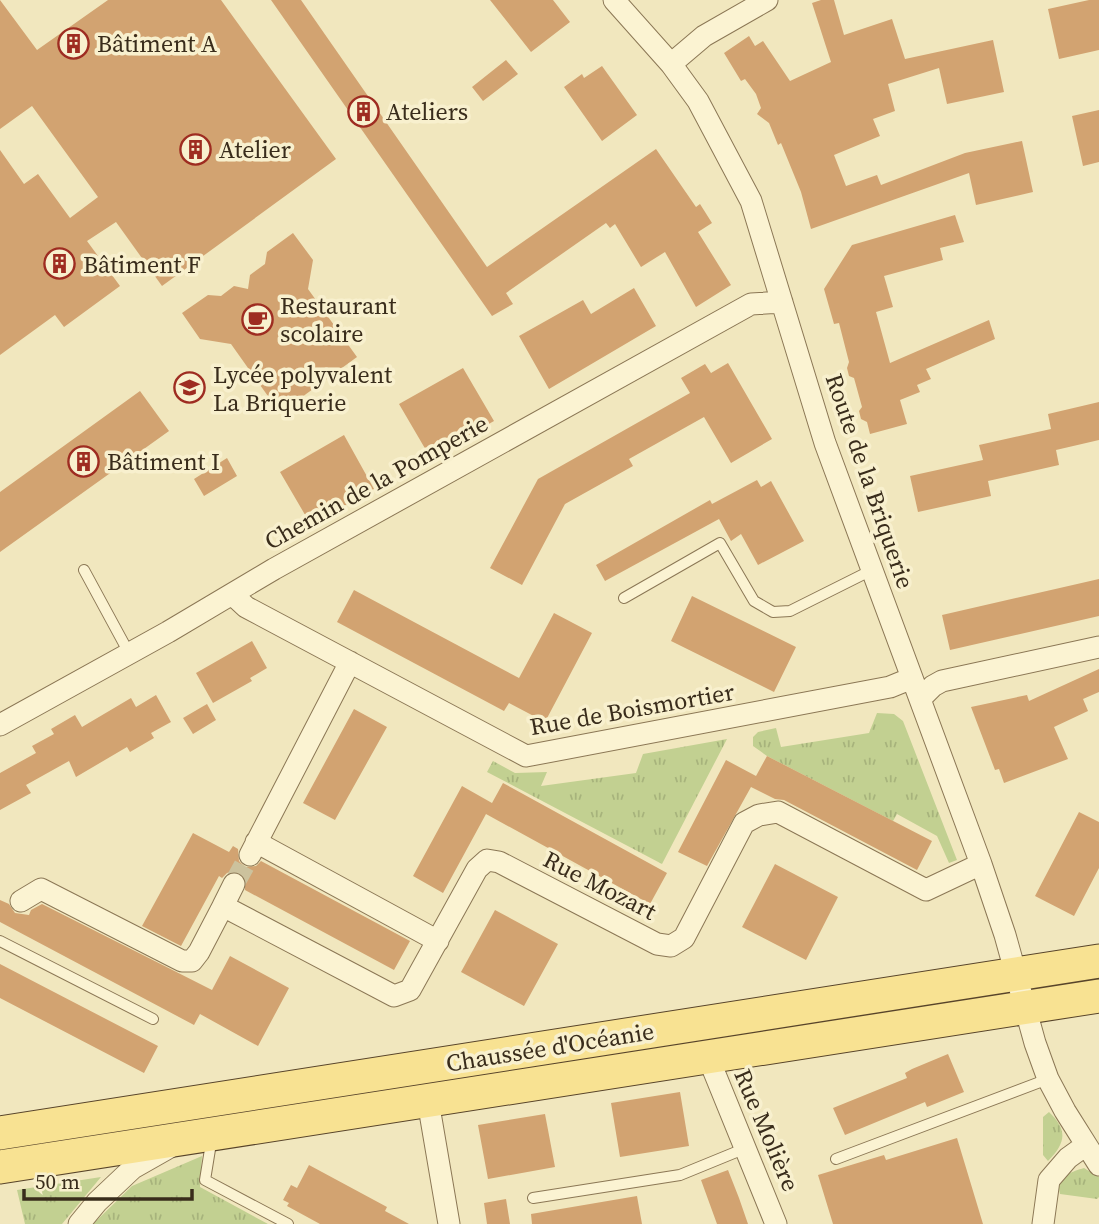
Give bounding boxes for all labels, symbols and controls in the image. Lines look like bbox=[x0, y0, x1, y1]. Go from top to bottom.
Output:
building icon: Bâtiment A bbox=[57, 26, 91, 60]
place label: Bâtiment A bbox=[97, 27, 217, 60]
building icon: Ateliers bbox=[346, 94, 380, 128]
place label: Ateliers bbox=[386, 95, 468, 128]
building icon: Atelier bbox=[179, 132, 213, 166]
place label: Atelier bbox=[219, 133, 291, 166]
building icon: Bâtiment F bbox=[43, 247, 77, 281]
place label: Bâtiment F bbox=[83, 248, 201, 281]
place label: Restaurant scolaire bbox=[280, 289, 396, 350]
cafe icon: Restaurant scolaire bbox=[240, 302, 274, 336]
place label: Lycée polyvalent La Briquerie bbox=[213, 358, 392, 419]
street label: Route de la Briquerie bbox=[818, 369, 922, 593]
school or university icon: Lycée polyvalent La Briquerie bbox=[173, 371, 207, 405]
street label: Chemin de la Pomperie bbox=[258, 407, 494, 557]
building icon: Bâtiment I bbox=[67, 444, 101, 478]
place label: Bâtiment I bbox=[107, 445, 220, 478]
street label: Rue de Boismortier bbox=[527, 675, 737, 743]
street label: Rue Mozart bbox=[538, 842, 662, 928]
street label: Chaussée d'Océanie bbox=[444, 1014, 656, 1080]
street label: Rue Molière bbox=[726, 1064, 808, 1196]
scale bar bbox=[24, 1158, 192, 1202]
text: 50 m bbox=[35, 1167, 80, 1196]

